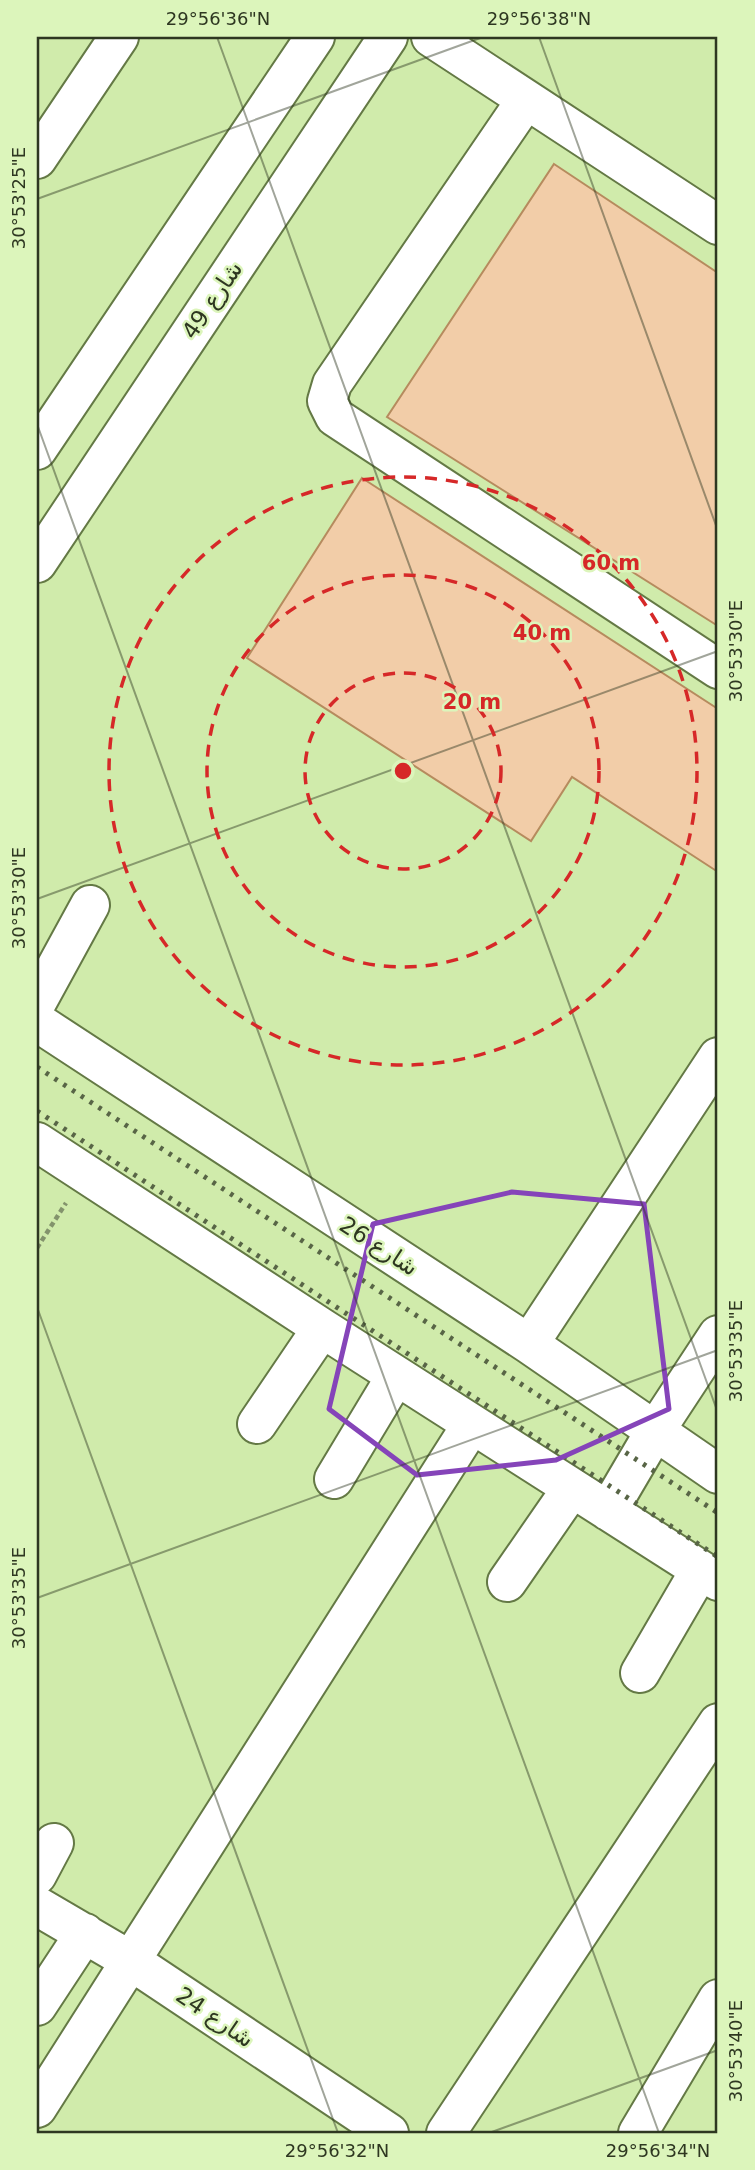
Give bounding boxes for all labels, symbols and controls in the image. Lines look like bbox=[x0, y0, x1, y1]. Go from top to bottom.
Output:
text: 29°56'36"N bbox=[166, 8, 270, 29]
text: 29°56'38"N bbox=[487, 8, 591, 29]
text: 30°53'25"E bbox=[8, 147, 29, 249]
street label: شارع 49 bbox=[177, 256, 248, 344]
text: 60 m bbox=[582, 551, 640, 575]
text: 30°53'30"E bbox=[725, 600, 746, 702]
text: 40 m bbox=[513, 621, 571, 645]
text: 20 m bbox=[443, 690, 501, 714]
centre of rings bbox=[391, 759, 415, 783]
text: 30°53'30"E bbox=[8, 847, 29, 949]
street label: شارع 26 bbox=[335, 1211, 423, 1282]
text: 30°53'35"E bbox=[725, 1300, 746, 1402]
text: 30°53'35"E bbox=[8, 1547, 29, 1649]
street label: شارع 24 bbox=[171, 1982, 259, 2053]
text: 30°53'40"E bbox=[725, 2000, 746, 2102]
text: 29°56'32"N bbox=[285, 2140, 389, 2161]
text: 29°56'34"N bbox=[606, 2140, 710, 2161]

